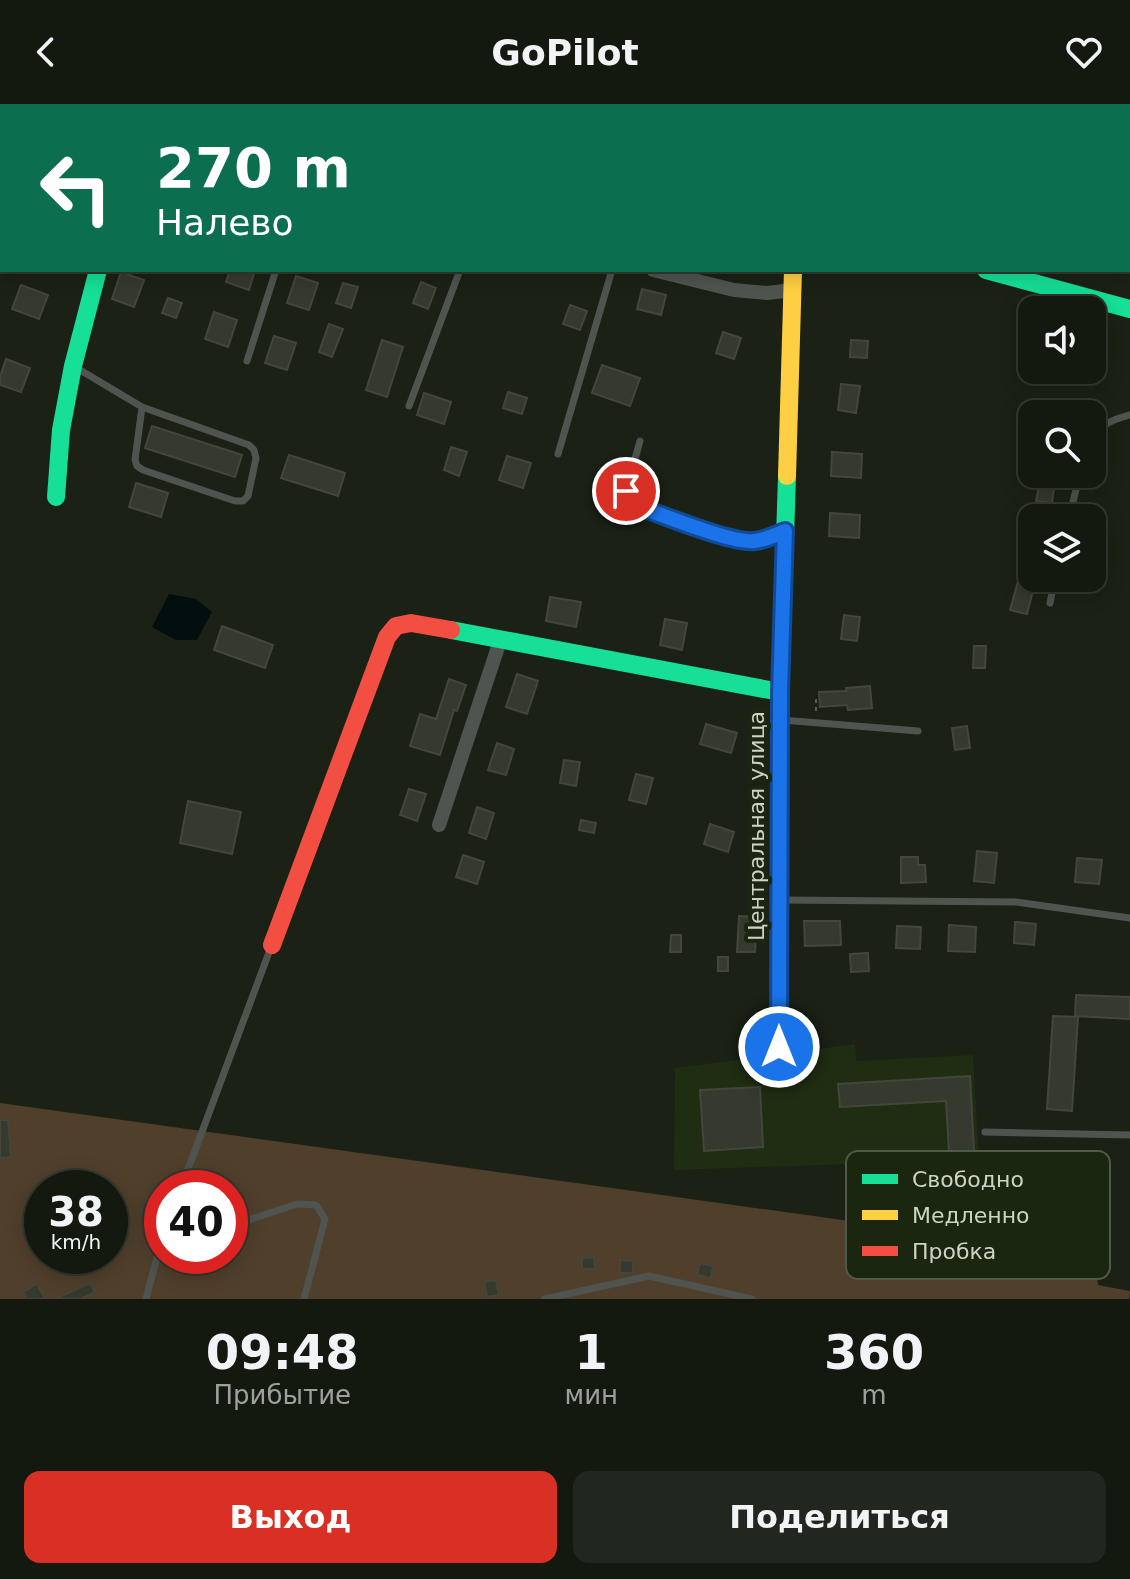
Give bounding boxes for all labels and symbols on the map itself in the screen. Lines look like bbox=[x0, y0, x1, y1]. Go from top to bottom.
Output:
pin bbox=[592, 457, 660, 525]
street label: Центральная улица bbox=[744, 711, 769, 941]
position arrow bbox=[737, 1005, 821, 1089]
legend bbox=[846, 1151, 1110, 1279]
text: Свободно bbox=[912, 1167, 1024, 1192]
speed limit sign: 40 bbox=[144, 1170, 248, 1274]
text: Медленно bbox=[912, 1203, 1030, 1228]
text: Пробка bbox=[912, 1239, 996, 1264]

